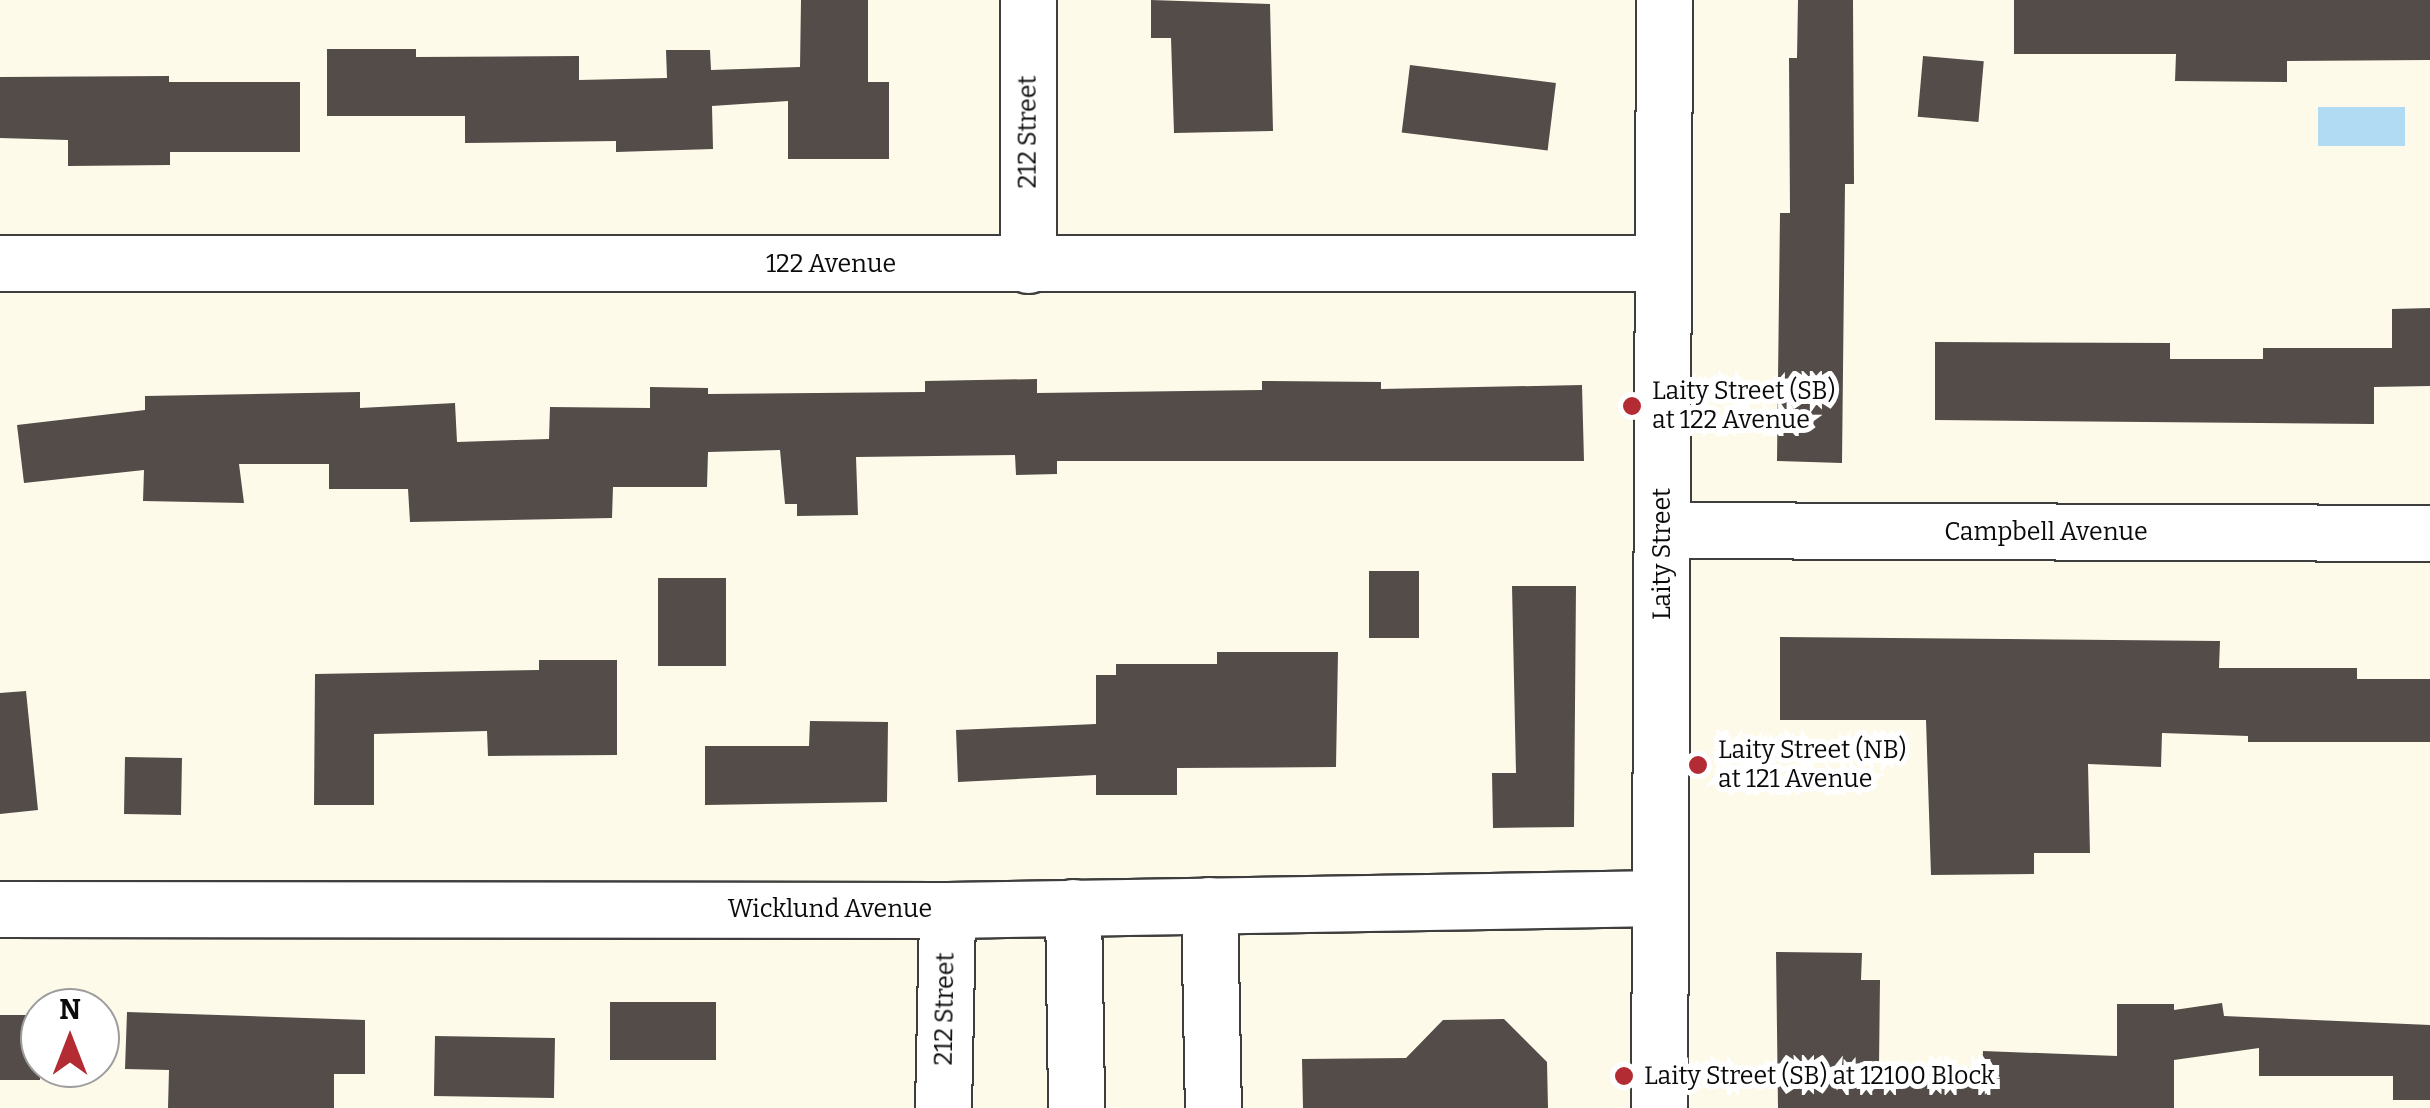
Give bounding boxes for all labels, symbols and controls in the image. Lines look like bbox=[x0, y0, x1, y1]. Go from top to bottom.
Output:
street label: 212 Street bbox=[1013, 76, 1043, 188]
street label: 122 Avenue bbox=[766, 249, 896, 279]
place label: Laity Street (SB) at 122 Avenue bbox=[1652, 377, 1835, 436]
marker: Laity Street (SB) at 122 Avenue bbox=[1621, 395, 1643, 417]
street label: Laity Street bbox=[1647, 488, 1677, 620]
street label: Campbell Avenue bbox=[1944, 517, 2148, 547]
place label: Laity Street (NB) at 121 Avenue bbox=[1718, 736, 1907, 795]
marker: Laity Street (NB) at 121 Avenue bbox=[1687, 754, 1709, 776]
street label: Wicklund Avenue bbox=[728, 894, 932, 924]
street label: 212 Street bbox=[929, 952, 961, 1066]
north arrow bbox=[20, 988, 120, 1088]
text: N bbox=[59, 993, 81, 1026]
place label: Laity Street (SB) at 12100 Block bbox=[1644, 1061, 1995, 1091]
marker: Laity Street (SB) at 12100 Block bbox=[1613, 1065, 1635, 1087]

